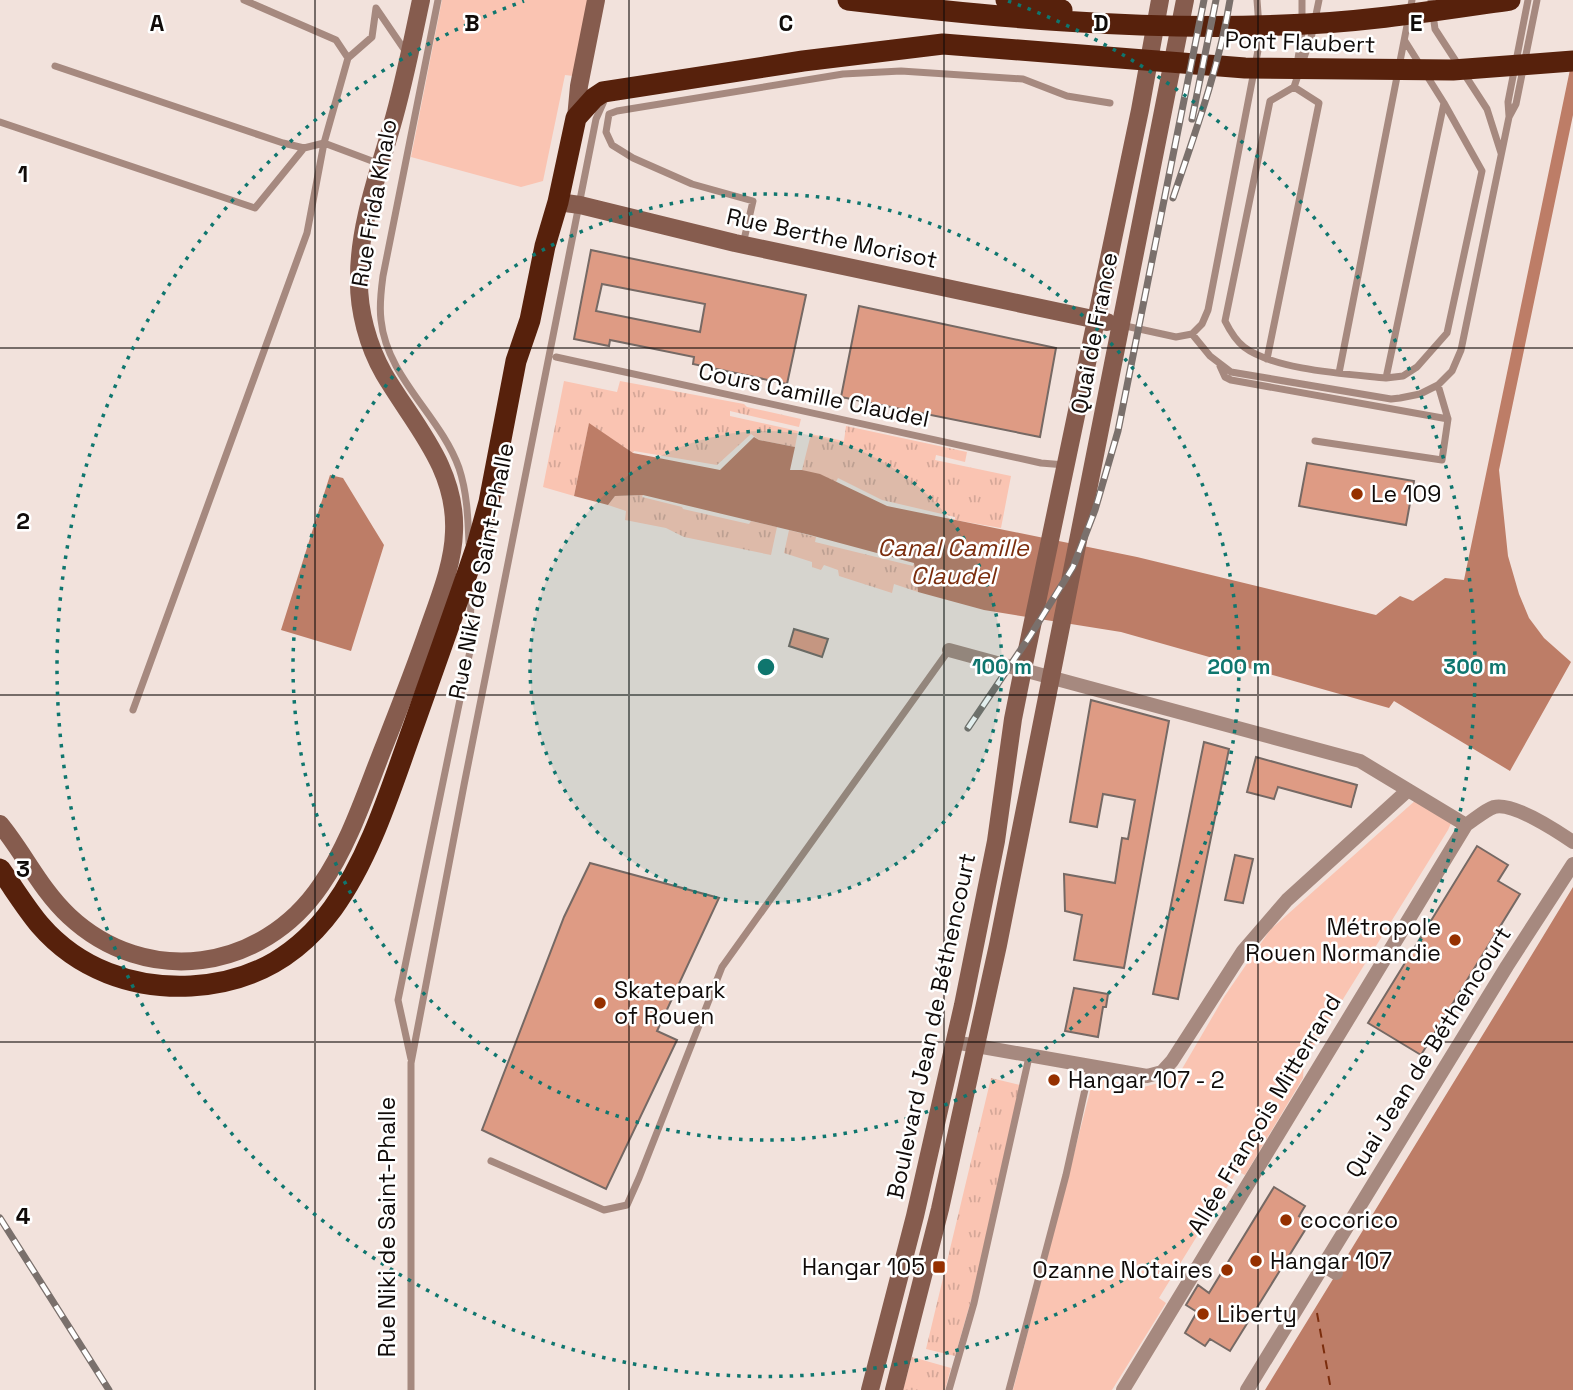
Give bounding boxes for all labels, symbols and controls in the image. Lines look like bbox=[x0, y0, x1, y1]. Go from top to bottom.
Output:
text: A bbox=[150, 8, 165, 38]
text: B bbox=[464, 8, 480, 38]
text: C bbox=[779, 8, 793, 38]
text: D bbox=[1093, 8, 1109, 38]
text: E bbox=[1410, 8, 1422, 38]
street label: Pont Flaubert bbox=[1224, 24, 1376, 60]
street label: Rue Frida Khalo bbox=[344, 117, 404, 289]
text: 1 bbox=[18, 159, 28, 189]
street label: Rue Berthe Morisot bbox=[724, 201, 940, 275]
street label: Quai de France bbox=[1064, 250, 1124, 416]
street label: Cours Camille Claudel bbox=[696, 356, 932, 434]
street label: Rue Niki de Saint-Phalle bbox=[441, 440, 521, 702]
place label: Le 109 bbox=[1371, 479, 1441, 509]
marker: Le 109 bbox=[1349, 486, 1365, 502]
text: 2 bbox=[16, 506, 30, 536]
water label: Canal Camille Claudel bbox=[877, 532, 1030, 591]
text: 100 m bbox=[972, 653, 1032, 680]
text: 200 m bbox=[1208, 653, 1270, 680]
text: 300 m bbox=[1443, 653, 1507, 680]
centre of rings bbox=[754, 655, 778, 679]
street label: Boulevard Jean de Béthencourt bbox=[880, 850, 982, 1202]
text: 3 bbox=[16, 854, 30, 884]
place label: Métropole Rouen Normandie bbox=[1245, 912, 1441, 968]
street label: Quai Jean de Béthencourt bbox=[1338, 921, 1518, 1183]
marker: Métropole Rouen Normandie bbox=[1447, 932, 1463, 948]
place label: Skatepark of Rouen bbox=[614, 975, 726, 1031]
street label: Allée François Mitterrand bbox=[1180, 989, 1348, 1239]
marker: Skatepark of Rouen bbox=[592, 995, 608, 1011]
place label: Hangar 107 - 2 bbox=[1068, 1065, 1225, 1095]
marker: Hangar 107 - 2 bbox=[1046, 1072, 1062, 1088]
street label: Rue Niki de Saint-Phalle bbox=[372, 1097, 402, 1357]
text: 4 bbox=[16, 1201, 31, 1231]
place label: cocorico bbox=[1300, 1205, 1398, 1235]
marker: cocorico bbox=[1278, 1212, 1294, 1228]
place label: Hangar 107 bbox=[1270, 1246, 1392, 1276]
place label: Hangar 105 bbox=[802, 1252, 925, 1282]
marker: Hangar 107 bbox=[1248, 1253, 1264, 1269]
place label: Ozanne Notaires bbox=[1032, 1255, 1213, 1285]
marker: Hangar 105 bbox=[931, 1259, 947, 1275]
marker: Ozanne Notaires bbox=[1219, 1262, 1235, 1278]
place label: Liberty bbox=[1217, 1299, 1297, 1329]
marker: Liberty bbox=[1195, 1306, 1211, 1322]

